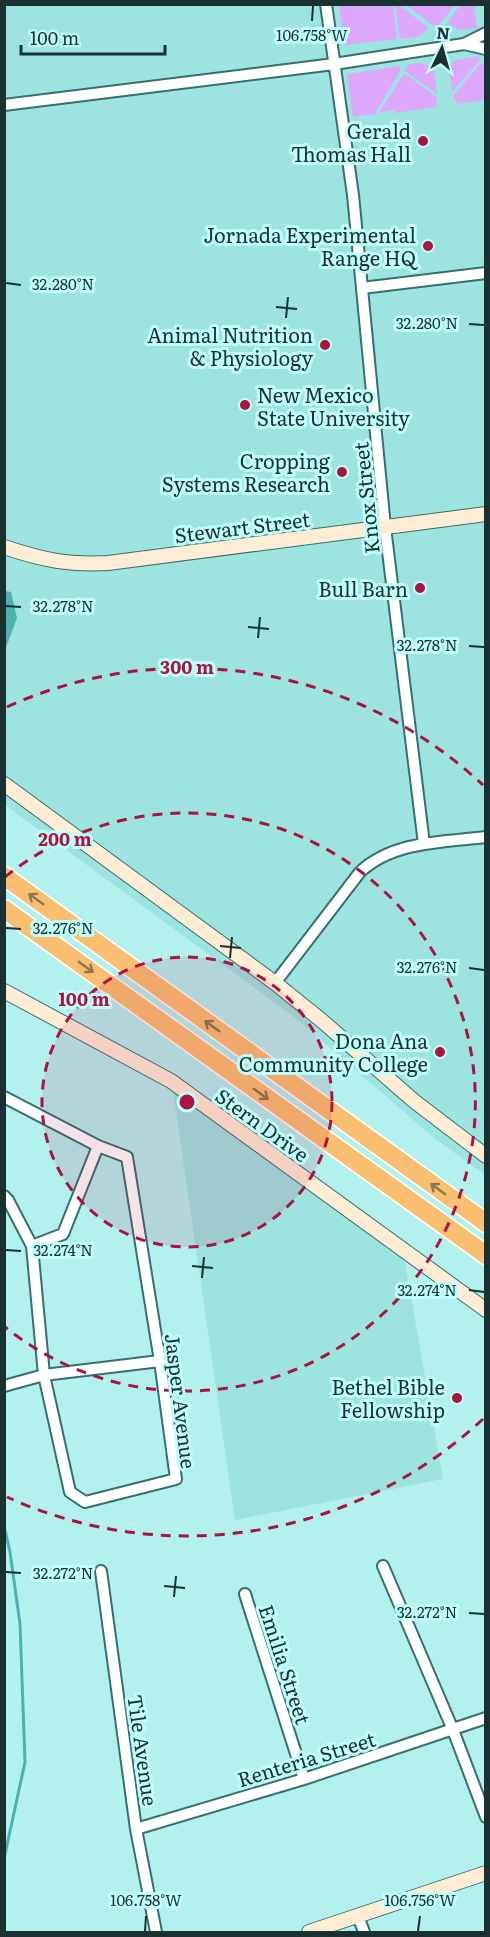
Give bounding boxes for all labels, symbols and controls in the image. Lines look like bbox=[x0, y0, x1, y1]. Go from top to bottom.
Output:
scale bar bbox=[21, 18, 165, 56]
north arrow bbox=[412, 18, 472, 78]
text: N bbox=[436, 20, 451, 45]
text: 106.758°W bbox=[276, 23, 348, 46]
text: 100 m bbox=[30, 24, 79, 51]
place label: Gerald Thomas Hall bbox=[291, 115, 411, 168]
marker: Gerald Thomas Hall bbox=[416, 134, 430, 148]
place label: Jornada Experimental Range HQ bbox=[204, 219, 419, 272]
marker: Jornada Experimental Range HQ bbox=[421, 239, 435, 253]
text: 32.280°N bbox=[32, 272, 94, 295]
text: 32.280°N bbox=[396, 311, 458, 334]
place label: Animal Nutrition & Physiology bbox=[147, 319, 313, 372]
marker: Animal Nutrition & Physiology bbox=[318, 338, 332, 352]
place label: New Mexico State University bbox=[257, 379, 410, 432]
marker: New Mexico State University bbox=[238, 398, 252, 412]
street label: Knox Street bbox=[344, 441, 386, 555]
place label: Cropping Systems Research bbox=[162, 445, 331, 498]
marker: Cropping Systems Research bbox=[335, 465, 349, 479]
street label: Stewart Street bbox=[173, 503, 311, 549]
place label: Bull Barn bbox=[318, 573, 408, 603]
marker: Bull Barn bbox=[413, 581, 427, 595]
text: 32.278°N bbox=[32, 594, 94, 617]
text: 32.278°N bbox=[396, 633, 458, 656]
text: 300 m bbox=[160, 653, 214, 680]
text: 200 m bbox=[38, 825, 92, 852]
one-way arrow bbox=[29, 893, 45, 905]
text: 32.276°N bbox=[33, 916, 93, 939]
text: 32.276°N bbox=[397, 955, 457, 978]
one-way arrow bbox=[78, 961, 94, 973]
text: 100 m bbox=[58, 985, 110, 1012]
one-way arrow bbox=[204, 1020, 220, 1032]
place label: Dona Ana Community College bbox=[239, 1025, 428, 1078]
marker: Dona Ana Community College bbox=[433, 1045, 447, 1059]
street label: Stern Drive bbox=[210, 1080, 316, 1168]
one-way arrow bbox=[253, 1088, 269, 1100]
centre of rings bbox=[177, 1092, 197, 1112]
one-way arrow bbox=[430, 1182, 446, 1195]
text: 32.274°N bbox=[33, 1238, 93, 1261]
text: 32.274°N bbox=[397, 1278, 457, 1301]
street label: Jasper Avenue bbox=[159, 1332, 205, 1470]
place label: Bethel Bible Fellowship bbox=[332, 1371, 445, 1424]
marker: Bethel Bible Fellowship bbox=[450, 1391, 464, 1405]
text: 32.272°N bbox=[33, 1561, 93, 1584]
street label: Emilia Street bbox=[253, 1600, 319, 1728]
text: 32.272°N bbox=[397, 1600, 457, 1623]
street label: Tile Avenue bbox=[121, 1692, 167, 1808]
street label: Renteria Street bbox=[233, 1723, 379, 1793]
text: 106.758°W bbox=[110, 1888, 182, 1911]
text: 106.756°W bbox=[384, 1888, 456, 1911]

